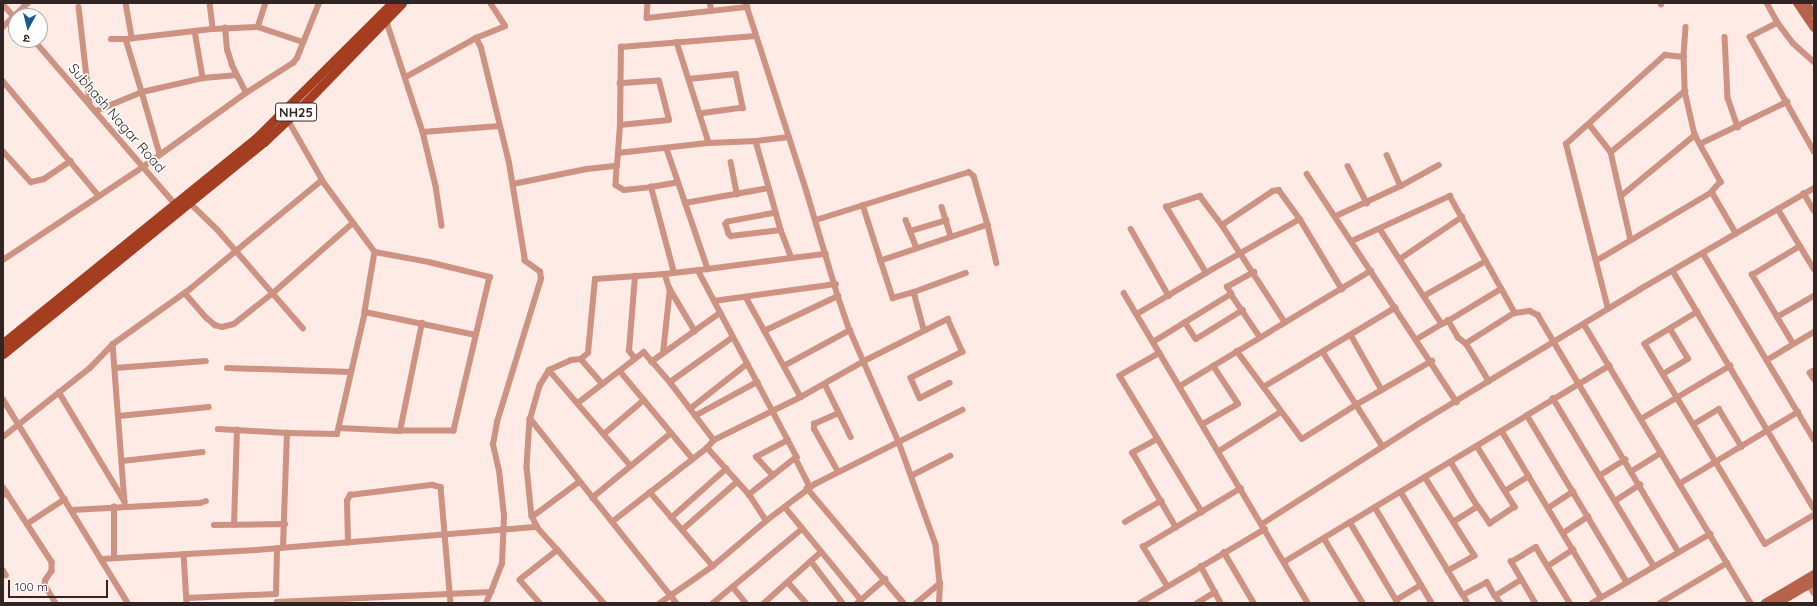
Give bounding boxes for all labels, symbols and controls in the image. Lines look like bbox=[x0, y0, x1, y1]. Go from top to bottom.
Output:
north arrow bbox=[8, 8, 48, 48]
text: उ bbox=[23, 32, 31, 46]
street label: Subhash Nagar Road bbox=[65, 60, 169, 176]
road number: NH25 bbox=[275, 101, 317, 123]
scale bar bbox=[10, 572, 110, 598]
text: 100 m bbox=[15, 579, 48, 594]

